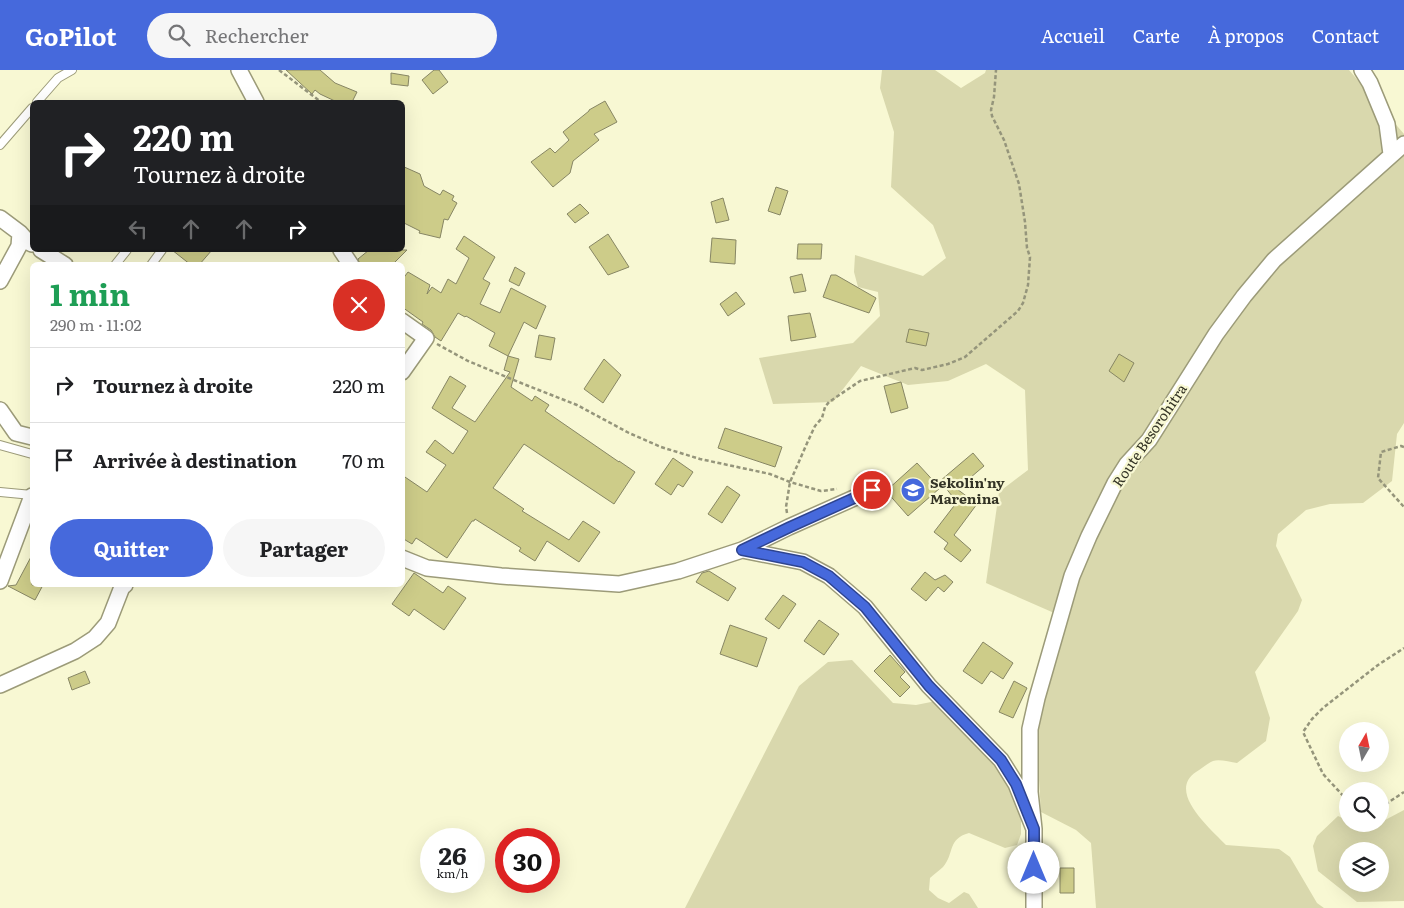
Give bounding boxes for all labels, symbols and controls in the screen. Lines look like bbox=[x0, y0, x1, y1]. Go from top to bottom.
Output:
search box bbox=[147, 13, 497, 58]
text: GoPilot bbox=[25, 18, 117, 53]
icon: search bbox=[165, 21, 193, 49]
text: Rechercher bbox=[205, 21, 308, 49]
text: Accueil bbox=[1041, 22, 1105, 49]
text: Carte bbox=[1133, 22, 1180, 49]
text: À propos bbox=[1208, 22, 1284, 49]
text: Contact bbox=[1312, 22, 1379, 49]
text: 220 m bbox=[133, 110, 234, 162]
icon: right bbox=[50, 120, 115, 185]
text: Tournez à droite bbox=[133, 157, 305, 190]
icon: left bbox=[124, 215, 152, 243]
icon: ahead bbox=[177, 215, 205, 243]
icon: ahead bbox=[230, 215, 258, 243]
icon: right bbox=[283, 215, 311, 243]
text: 1 min bbox=[50, 271, 130, 315]
button: close bbox=[333, 279, 385, 331]
text: 290 m · 11:02 bbox=[50, 312, 142, 336]
icon: right bbox=[50, 371, 78, 399]
text: Tournez à droite bbox=[93, 371, 253, 399]
text: 220 m bbox=[333, 371, 385, 399]
street label: Route Besorohitra bbox=[1107, 379, 1191, 490]
icon: arrive bbox=[50, 446, 78, 474]
text: Arrivée à destination bbox=[93, 446, 297, 474]
text: 70 m bbox=[342, 446, 385, 474]
pin bbox=[851, 469, 893, 511]
place label: Sekolin'ny Marenina bbox=[930, 472, 1005, 508]
icon: arrive bbox=[858, 476, 886, 504]
school or university icon: Sekolin'ny Marenina bbox=[900, 477, 926, 503]
button: Quitter bbox=[50, 519, 213, 577]
button: Partager bbox=[223, 519, 385, 577]
north arrow bbox=[1339, 722, 1389, 772]
map controls bbox=[1339, 722, 1389, 892]
button: search bbox=[1339, 782, 1389, 832]
speed limit sign: 30 bbox=[495, 828, 560, 893]
text: 26 bbox=[438, 836, 467, 873]
position arrow bbox=[1007, 841, 1059, 893]
button: layers bbox=[1339, 842, 1389, 892]
text: km/h bbox=[437, 864, 468, 882]

